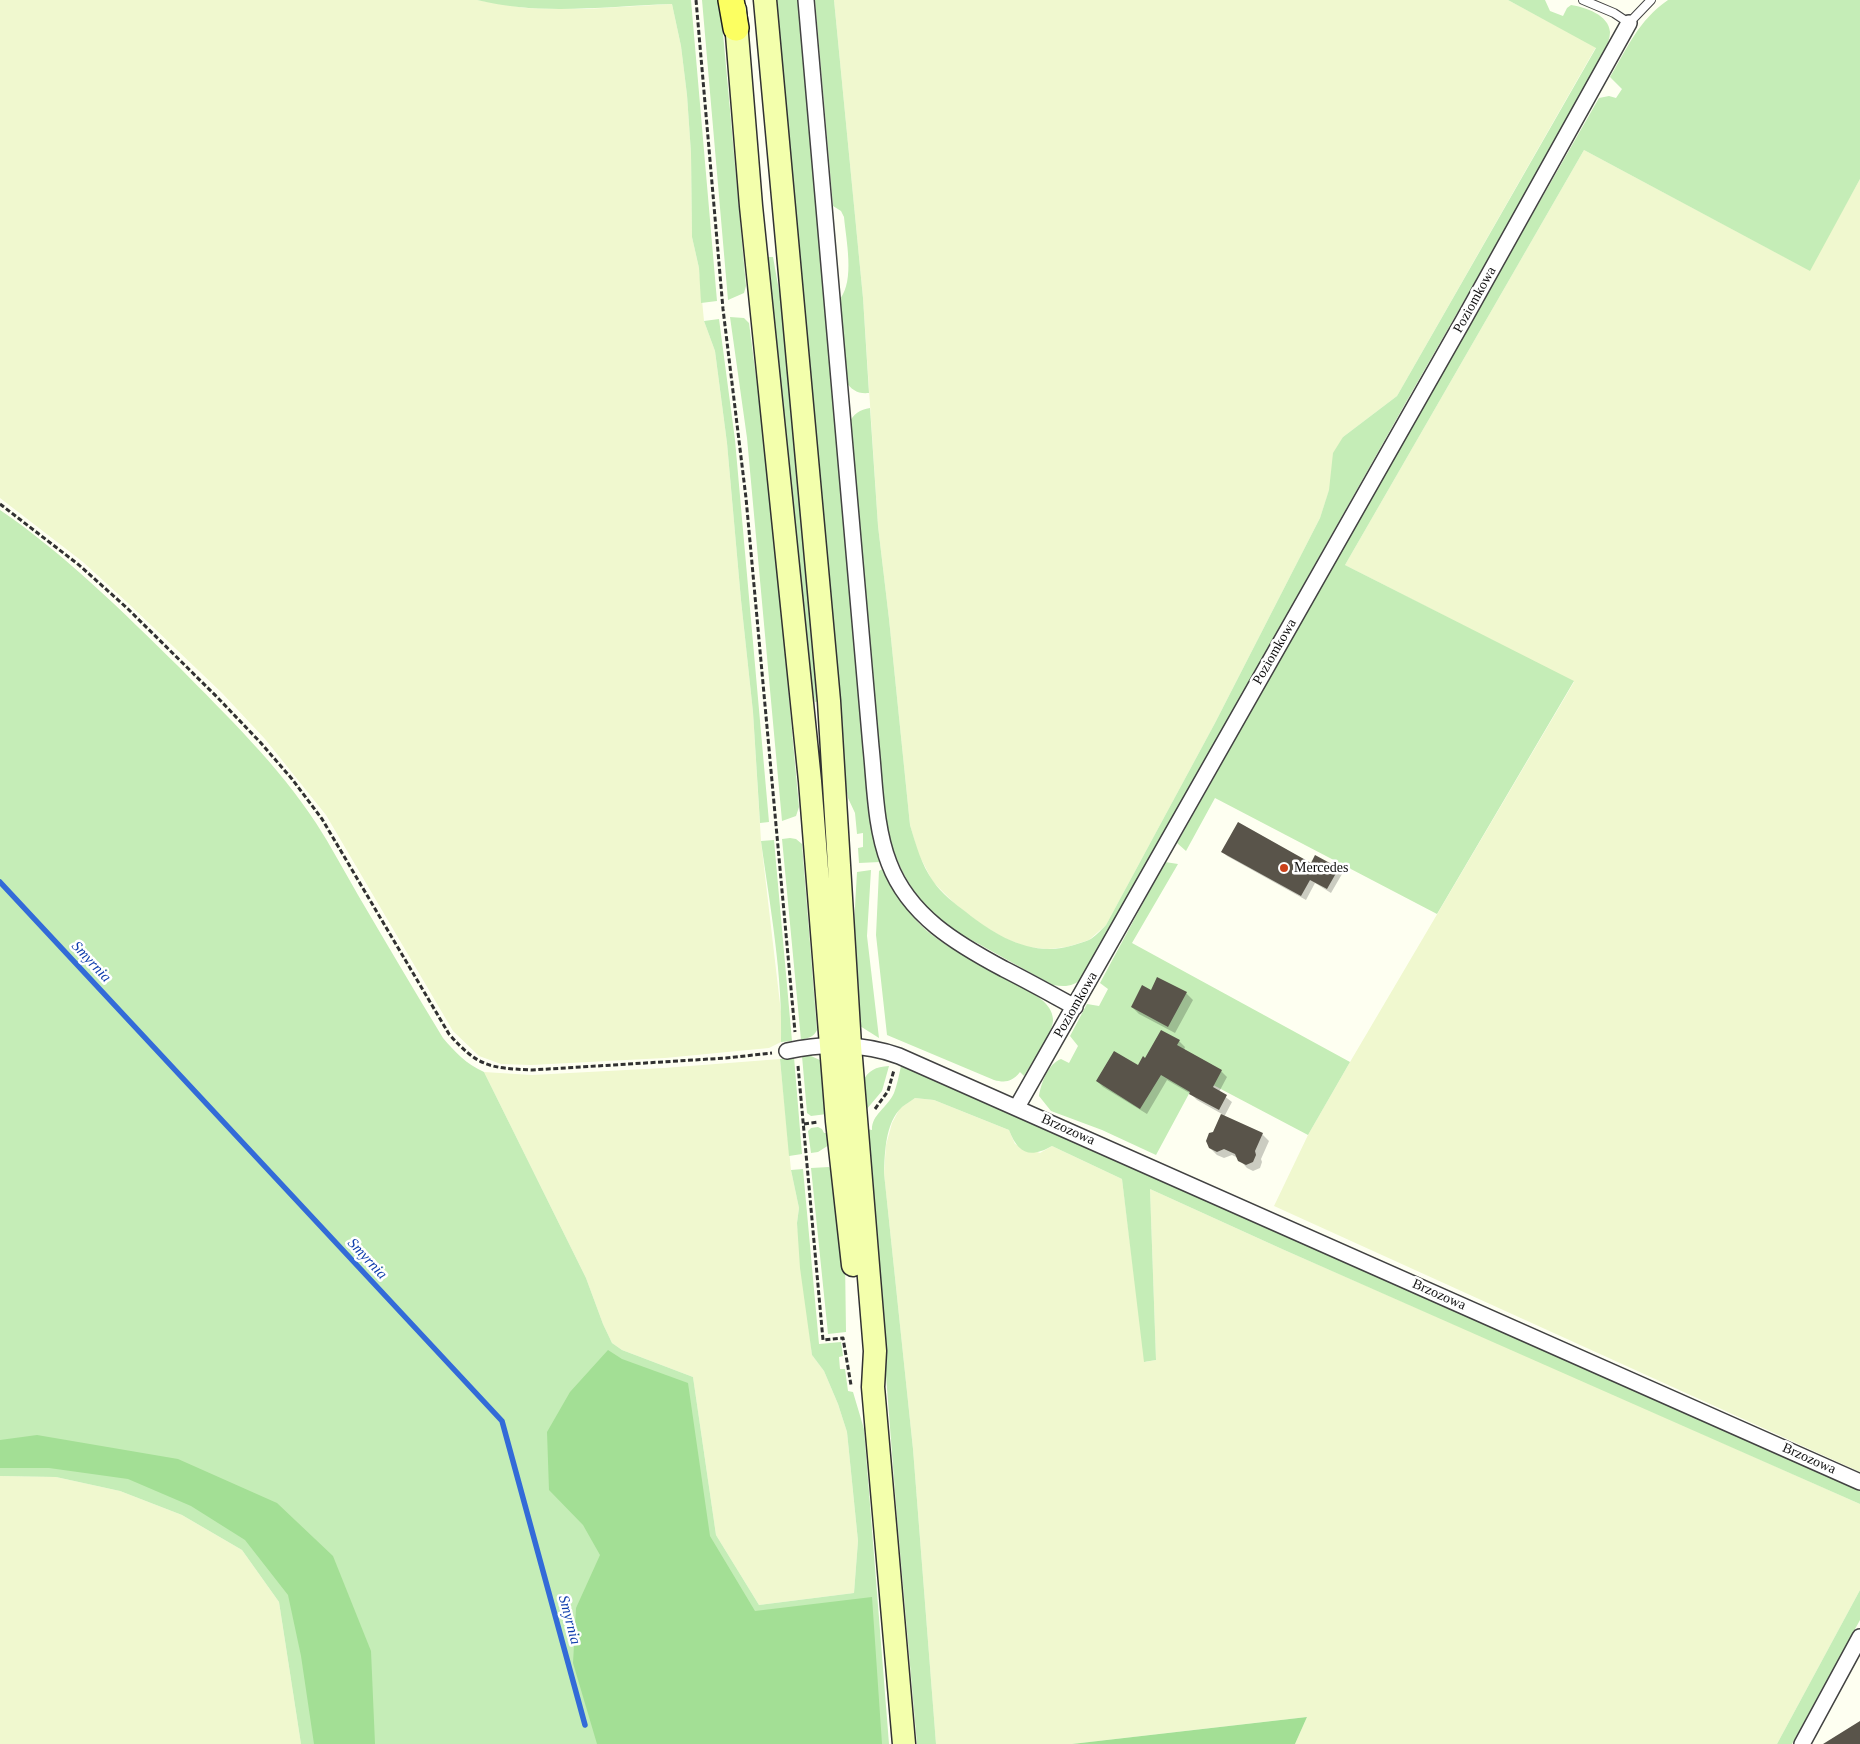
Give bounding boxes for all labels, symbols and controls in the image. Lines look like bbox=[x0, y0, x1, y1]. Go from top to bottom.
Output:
street label: Poziomkowa bbox=[1450, 264, 1500, 336]
street label: Poziomkowa bbox=[1249, 616, 1301, 688]
place label: Mercedes bbox=[1294, 860, 1348, 876]
marker: Mercedes bbox=[1278, 862, 1290, 874]
water label: Smyrnia bbox=[67, 938, 115, 986]
street label: Poziomkowa bbox=[1050, 969, 1102, 1041]
street label: Brzozowa bbox=[1039, 1111, 1097, 1149]
water label: Smyrnia bbox=[343, 1235, 391, 1283]
street label: Brzozowa bbox=[1410, 1276, 1468, 1314]
street label: Brzozowa bbox=[1780, 1440, 1838, 1478]
water label: Smyrnia bbox=[554, 1594, 584, 1646]

